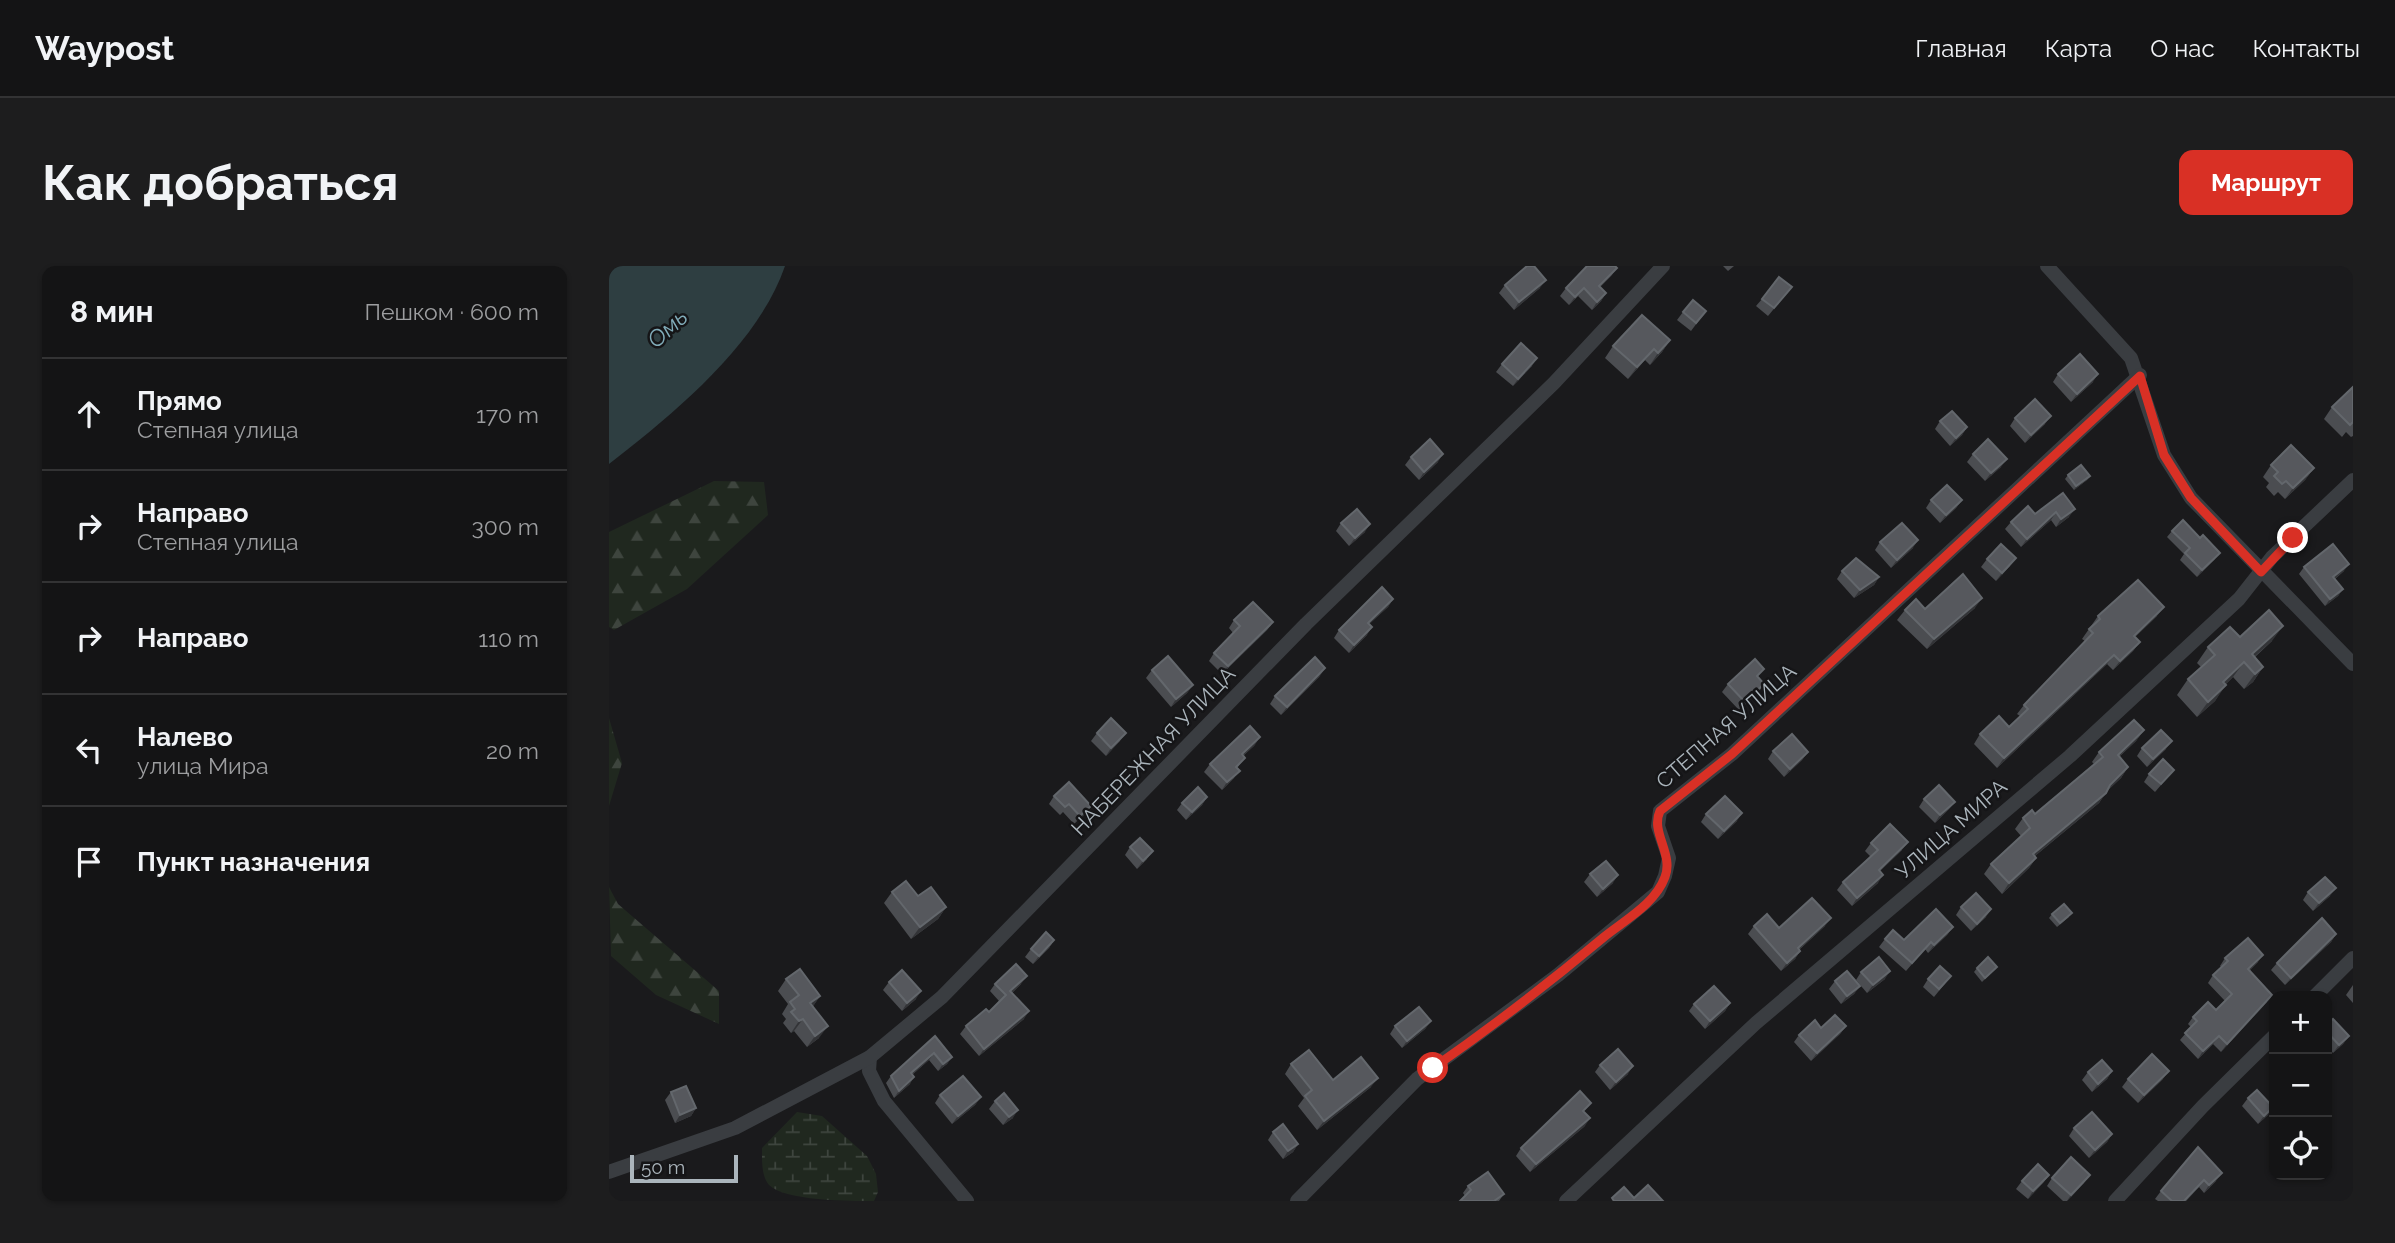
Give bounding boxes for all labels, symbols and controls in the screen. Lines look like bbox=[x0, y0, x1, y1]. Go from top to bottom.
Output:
text: Waypost bbox=[35, 29, 174, 68]
text: Главная bbox=[1915, 34, 2007, 63]
text: Карта bbox=[2045, 34, 2112, 63]
text: О нас bbox=[2150, 34, 2215, 63]
text: Контакты bbox=[2253, 34, 2360, 63]
button: Маршрут bbox=[2179, 150, 2353, 215]
text: Как добраться bbox=[42, 154, 399, 211]
text: 8 мин bbox=[70, 294, 154, 329]
text: Пешком · 600 m bbox=[364, 298, 539, 325]
water label: Омь bbox=[641, 303, 693, 353]
text: Прямо bbox=[137, 386, 222, 416]
icon: ahead bbox=[70, 395, 108, 433]
text: 170 m bbox=[476, 401, 539, 428]
text: Степная улица bbox=[137, 416, 298, 443]
text: Направо bbox=[137, 498, 248, 528]
icon: right bbox=[70, 507, 108, 545]
text: 300 m bbox=[472, 513, 539, 540]
route end bbox=[2277, 522, 2308, 553]
text: Степная улица bbox=[137, 528, 298, 555]
icon: right bbox=[70, 619, 108, 657]
text: Направо bbox=[137, 623, 248, 653]
text: 110 m bbox=[478, 625, 539, 652]
street label: СТЕПНАЯ УЛИЦА bbox=[1651, 658, 1801, 794]
street label: НАБЕРЕЖНАЯ УЛИЦА bbox=[1066, 661, 1240, 841]
text: Налево bbox=[137, 722, 233, 752]
icon: left bbox=[70, 731, 108, 769]
text: 20 m bbox=[486, 737, 539, 764]
text: улица Мира bbox=[137, 752, 269, 779]
street label: УЛИЦА МИРА bbox=[1890, 774, 2012, 884]
icon: arrive bbox=[70, 843, 108, 881]
text: Пункт назначения bbox=[137, 847, 370, 877]
map controls bbox=[2269, 991, 2332, 1180]
button: + bbox=[2269, 991, 2332, 1054]
route start bbox=[1417, 1052, 1448, 1083]
button: − bbox=[2269, 1054, 2332, 1117]
button: locate bbox=[2269, 1117, 2332, 1180]
scale bar bbox=[630, 1152, 739, 1184]
text: 50 m bbox=[641, 1156, 685, 1178]

